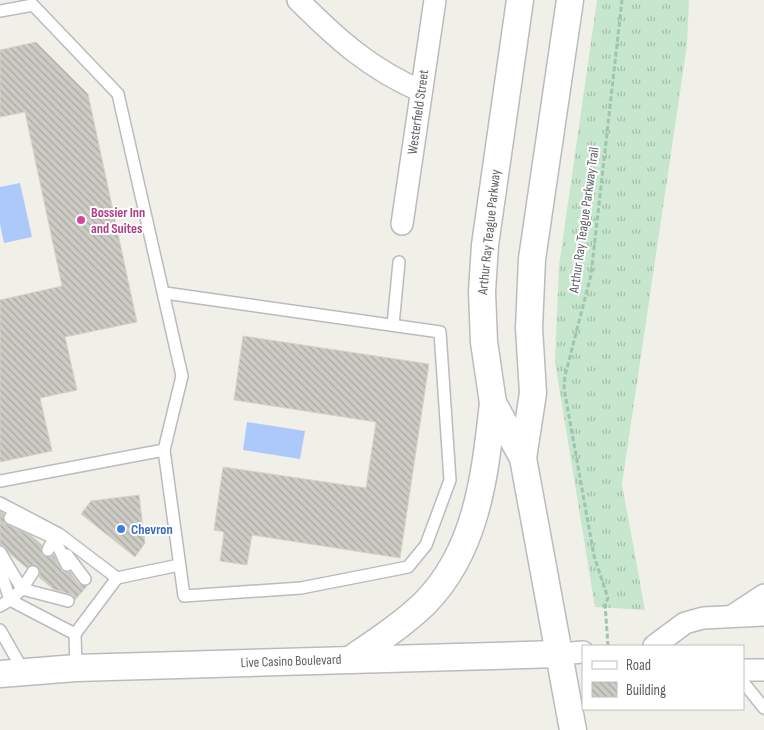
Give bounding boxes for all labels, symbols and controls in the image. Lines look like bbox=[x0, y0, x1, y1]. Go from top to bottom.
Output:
street label: Westerfield Street bbox=[404, 68, 432, 156]
street label: Arthur Ray Teague Parkway Trail bbox=[565, 146, 603, 295]
street label: Arthur Ray Teague Parkway bbox=[474, 168, 504, 297]
place label: Bossier Inn and Suites bbox=[91, 204, 145, 237]
marker: Bossier Inn and Suites bbox=[75, 214, 87, 226]
place label: Chevron bbox=[131, 521, 173, 538]
marker: Chevron bbox=[115, 523, 127, 535]
legend bbox=[582, 645, 744, 710]
street label: Live Casino Boulevard bbox=[240, 651, 342, 671]
text: Road bbox=[626, 656, 651, 675]
text: Building bbox=[626, 681, 666, 700]

